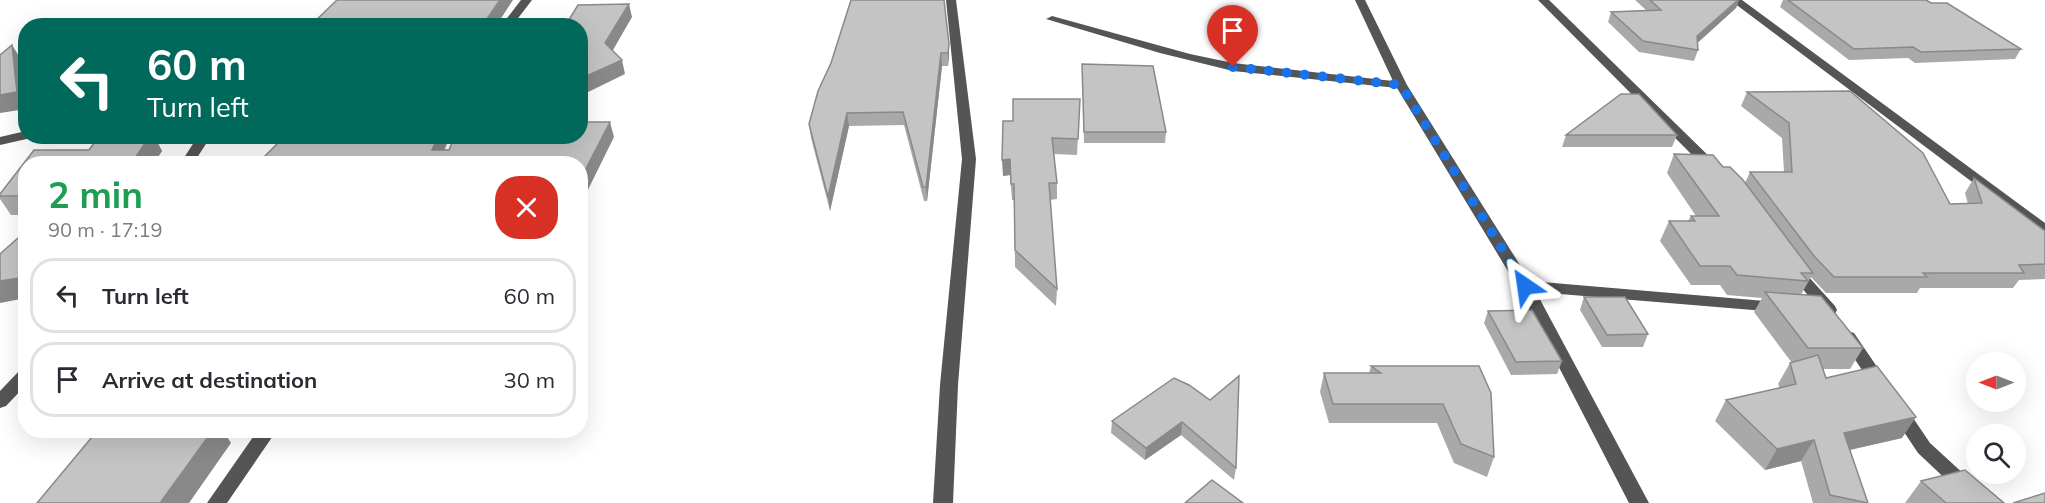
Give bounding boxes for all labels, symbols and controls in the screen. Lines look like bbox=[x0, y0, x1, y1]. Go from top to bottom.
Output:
pin bbox=[1207, 5, 1258, 67]
icon: arrive bbox=[1216, 14, 1249, 47]
text: 60 m bbox=[147, 38, 247, 91]
icon: left bbox=[48, 42, 126, 120]
text: Turn left bbox=[147, 90, 249, 124]
text: 2 min bbox=[48, 172, 143, 217]
button: close bbox=[495, 176, 558, 239]
text: 90 m · 17:19 bbox=[48, 217, 162, 242]
position arrow bbox=[1493, 254, 1557, 318]
icon: left bbox=[51, 279, 84, 312]
text: Turn left bbox=[102, 282, 189, 310]
text: 60 m bbox=[504, 282, 555, 310]
north arrow bbox=[1966, 352, 2026, 412]
map controls bbox=[1966, 352, 2026, 484]
icon: arrive bbox=[51, 363, 84, 396]
text: Arrive at destination bbox=[102, 366, 317, 394]
text: 30 m bbox=[504, 366, 555, 394]
button: search bbox=[1966, 424, 2026, 484]

